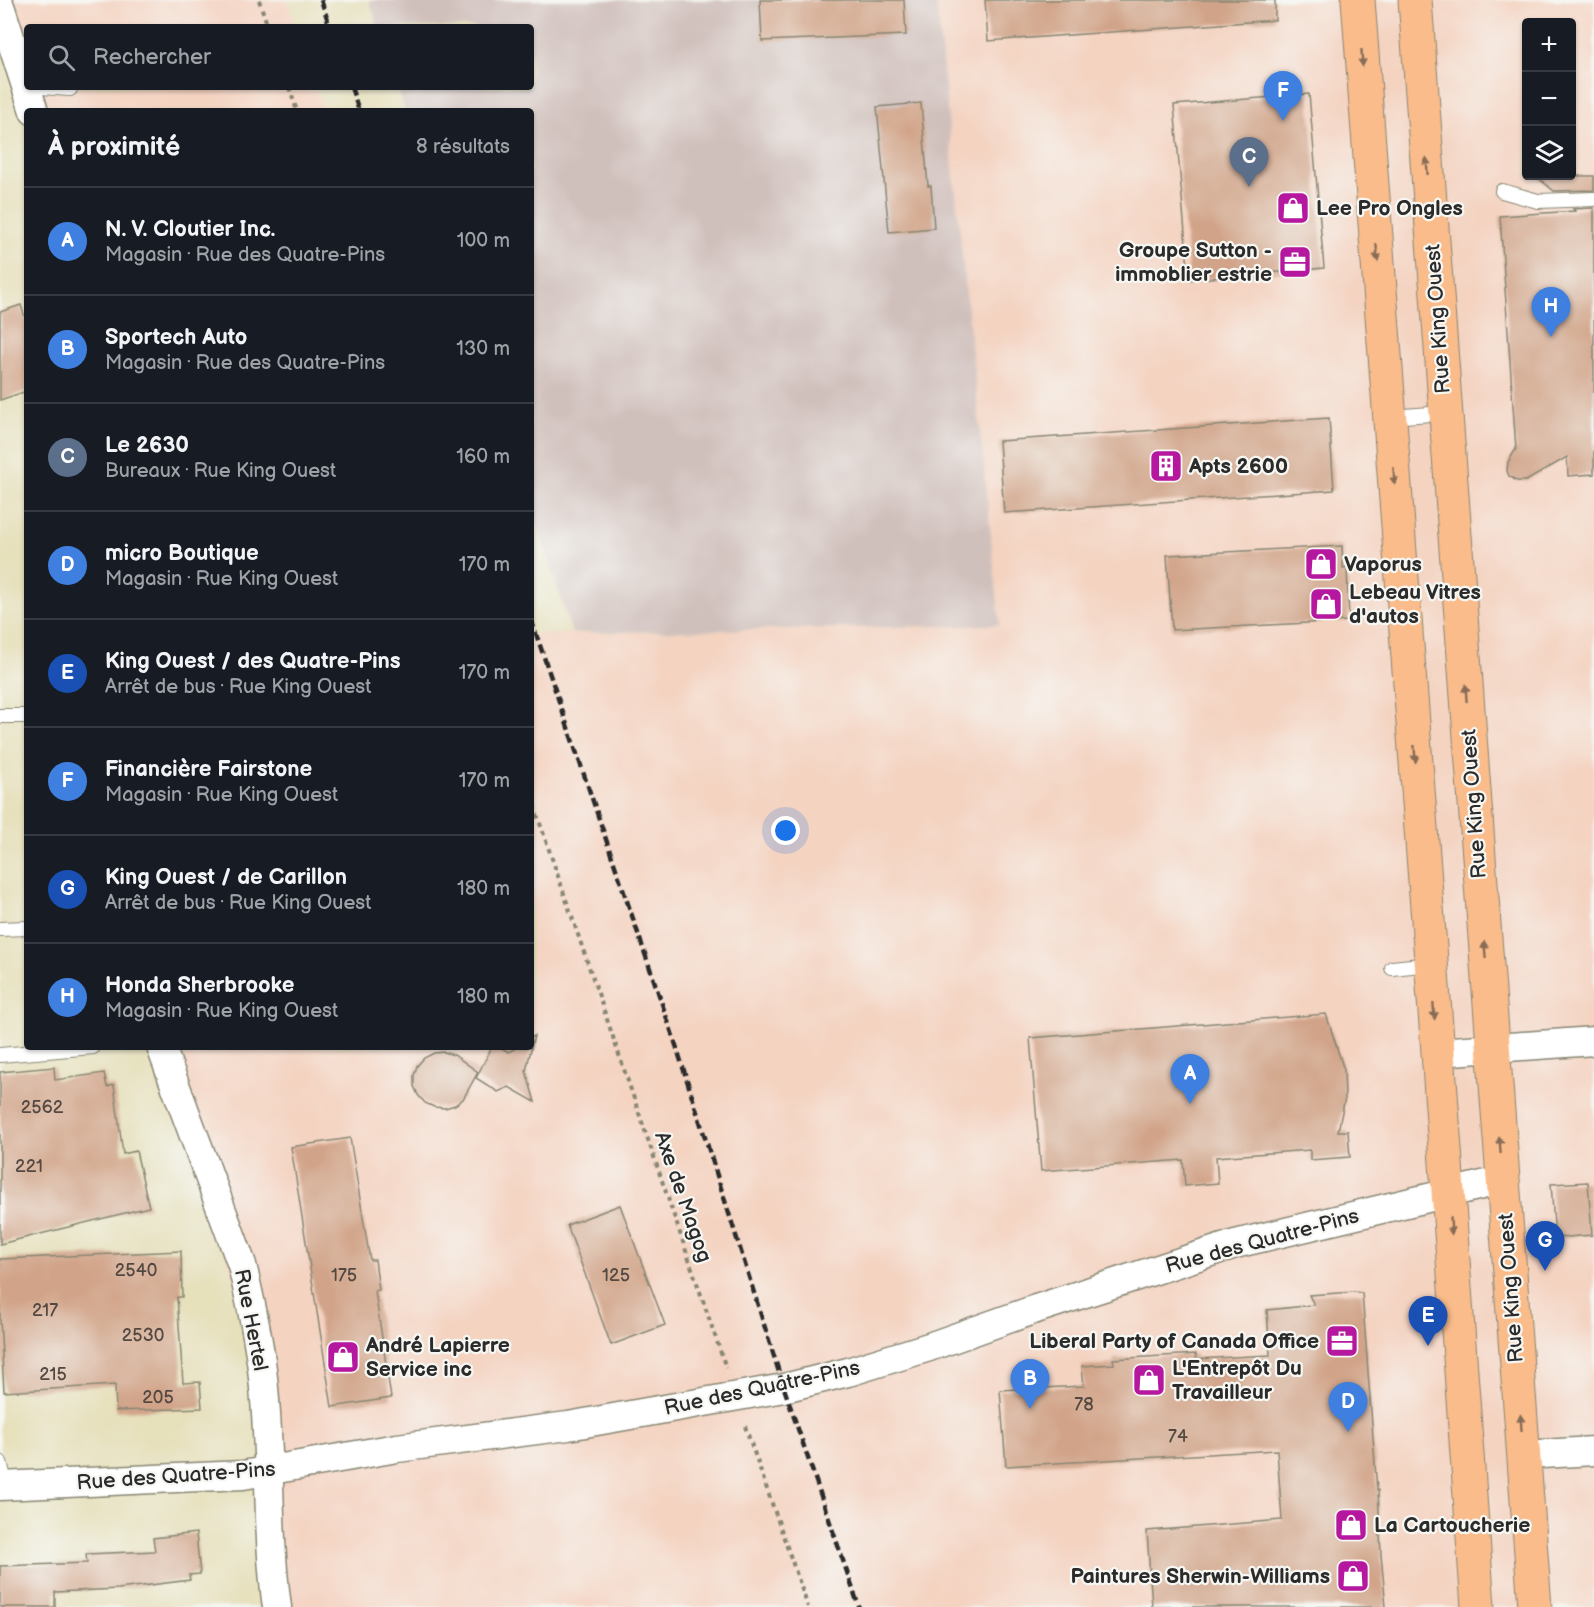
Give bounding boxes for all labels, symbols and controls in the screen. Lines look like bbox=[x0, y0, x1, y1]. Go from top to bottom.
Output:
map controls bbox=[1522, 18, 1576, 180]
button: + bbox=[1522, 18, 1576, 72]
search box bbox=[24, 24, 534, 90]
icon: search bbox=[45, 41, 78, 74]
text: Rechercher bbox=[93, 44, 211, 71]
one-way arrow bbox=[1357, 49, 1367, 68]
pin: F bbox=[1264, 72, 1302, 121]
button: − bbox=[1522, 72, 1576, 126]
button: layers bbox=[1522, 126, 1576, 180]
text: À proximité bbox=[48, 132, 180, 163]
text: 8 résultats bbox=[416, 135, 510, 159]
pin: C bbox=[1230, 138, 1268, 187]
one-way arrow bbox=[1422, 157, 1432, 176]
shop icon: Lee Pro Ongles bbox=[1275, 190, 1311, 226]
place label: Lee Pro Ongles bbox=[1316, 196, 1463, 221]
text: N. V. Cloutier Inc. bbox=[105, 216, 275, 243]
text: A bbox=[61, 229, 74, 253]
text: 100 m bbox=[457, 229, 510, 253]
place label: Groupe Sutton - immoblier estrie bbox=[1115, 238, 1272, 287]
text: Magasin · Rue des Quatre-Pins bbox=[105, 243, 385, 267]
one-way arrow bbox=[1372, 243, 1382, 262]
street label: Rue King Ouest bbox=[1420, 243, 1456, 395]
office icon: Groupe Sutton - immoblier estrie bbox=[1277, 244, 1313, 280]
pin: H bbox=[1532, 288, 1570, 337]
text: Sportech Auto bbox=[105, 324, 247, 351]
text: B bbox=[60, 337, 75, 361]
text: 130 m bbox=[456, 337, 510, 361]
text: Magasin · Rue des Quatre-Pins bbox=[105, 351, 385, 375]
text: Le 2630 bbox=[105, 432, 189, 459]
text: C bbox=[60, 445, 75, 469]
text: 160 m bbox=[456, 445, 510, 469]
building icon: Apts 2600 bbox=[1148, 448, 1184, 484]
place label: Apts 2600 bbox=[1188, 454, 1288, 479]
text: Bureaux · Rue King Ouest bbox=[105, 459, 336, 483]
one-way arrow bbox=[1389, 466, 1399, 485]
text: micro Boutique bbox=[105, 540, 259, 567]
shop icon: Vaporus bbox=[1303, 546, 1339, 582]
place label: Vaporus bbox=[1344, 552, 1422, 577]
text: D bbox=[61, 553, 74, 577]
text: 170 m bbox=[459, 553, 510, 577]
text: Magasin · Rue King Ouest bbox=[105, 567, 338, 591]
place label: Lebeau Vitres d'autos bbox=[1349, 580, 1481, 629]
shop icon: Lebeau Vitres d'autos bbox=[1308, 586, 1344, 622]
text: King Ouest / des Quatre-Pins bbox=[105, 648, 401, 675]
text: E bbox=[61, 661, 74, 685]
text: 170 m bbox=[459, 661, 510, 685]
text: Arrêt de bus · Rue King Ouest bbox=[105, 675, 371, 699]
one-way arrow bbox=[1461, 684, 1471, 703]
street label: Rue King Ouest bbox=[1456, 728, 1492, 880]
one-way arrow bbox=[1410, 744, 1420, 763]
text: Financière Fairstone bbox=[105, 756, 312, 783]
text: F bbox=[61, 769, 74, 793]
text: 170 m bbox=[459, 769, 510, 793]
text: Magasin · Rue King Ouest bbox=[105, 783, 338, 807]
your location bbox=[771, 816, 800, 845]
text: King Ouest / de Carillon bbox=[105, 864, 347, 891]
text: G bbox=[60, 877, 75, 901]
text: 180 m bbox=[457, 877, 510, 901]
text: Arrêt de bus · Rue King Ouest bbox=[105, 891, 371, 915]
one-way arrow bbox=[1481, 941, 1490, 960]
text: Honda Sherbrooke bbox=[105, 972, 294, 999]
text: H bbox=[60, 985, 75, 1009]
text: 180 m bbox=[457, 985, 510, 1009]
text: Magasin · Rue King Ouest bbox=[105, 999, 338, 1023]
one-way arrow bbox=[1430, 1002, 1439, 1021]
pin: A bbox=[1170, 1054, 1210, 1104]
house number: 2562 bbox=[21, 1097, 64, 1118]
street label: Axe de Magog bbox=[649, 1128, 717, 1266]
one-way arrow bbox=[1495, 1135, 1505, 1154]
house number: 221 bbox=[15, 1156, 43, 1177]
street label: Rue des Quatre-Pins bbox=[1162, 1203, 1362, 1279]
street label: Rue King Ouest bbox=[1493, 1212, 1529, 1364]
one-way arrow bbox=[1446, 1217, 1456, 1236]
pin: G bbox=[1526, 1222, 1564, 1271]
house number: 2540 bbox=[115, 1260, 157, 1281]
house number: 175 bbox=[331, 1265, 357, 1286]
house number: 125 bbox=[602, 1265, 630, 1286]
street label: Rue Hertel bbox=[229, 1267, 273, 1373]
pin: E bbox=[1408, 1296, 1448, 1346]
house number: 217 bbox=[32, 1300, 58, 1321]
office icon: Liberal Party of Canada Office bbox=[1324, 1323, 1360, 1359]
house number: 2530 bbox=[122, 1325, 164, 1346]
place label: Liberal Party of Canada Office bbox=[1029, 1329, 1319, 1354]
place label: André Lapierre Service inc bbox=[365, 1333, 510, 1382]
shop icon: André Lapierre Service inc bbox=[325, 1339, 361, 1375]
street label: Rue des Quatre-Pins bbox=[662, 1355, 862, 1421]
place label: L'Entrepôt Du Travailleur bbox=[1172, 1356, 1302, 1405]
pin: B bbox=[1010, 1360, 1050, 1409]
shop icon: L'Entrepôt Du Travailleur bbox=[1131, 1362, 1167, 1398]
house number: 215 bbox=[39, 1364, 67, 1385]
pin: D bbox=[1328, 1382, 1368, 1432]
house number: 205 bbox=[142, 1387, 174, 1408]
house number: 78 bbox=[1074, 1394, 1094, 1415]
one-way arrow bbox=[1517, 1414, 1526, 1433]
house number: 74 bbox=[1168, 1426, 1188, 1447]
street label: Rue des Quatre-Pins bbox=[76, 1457, 276, 1495]
shop icon: La Cartoucherie bbox=[1333, 1507, 1369, 1543]
place label: La Cartoucherie bbox=[1374, 1513, 1530, 1538]
shop icon: Paintures Sherwin-Williams bbox=[1335, 1558, 1371, 1594]
place label: Paintures Sherwin-Williams bbox=[1070, 1564, 1330, 1589]

